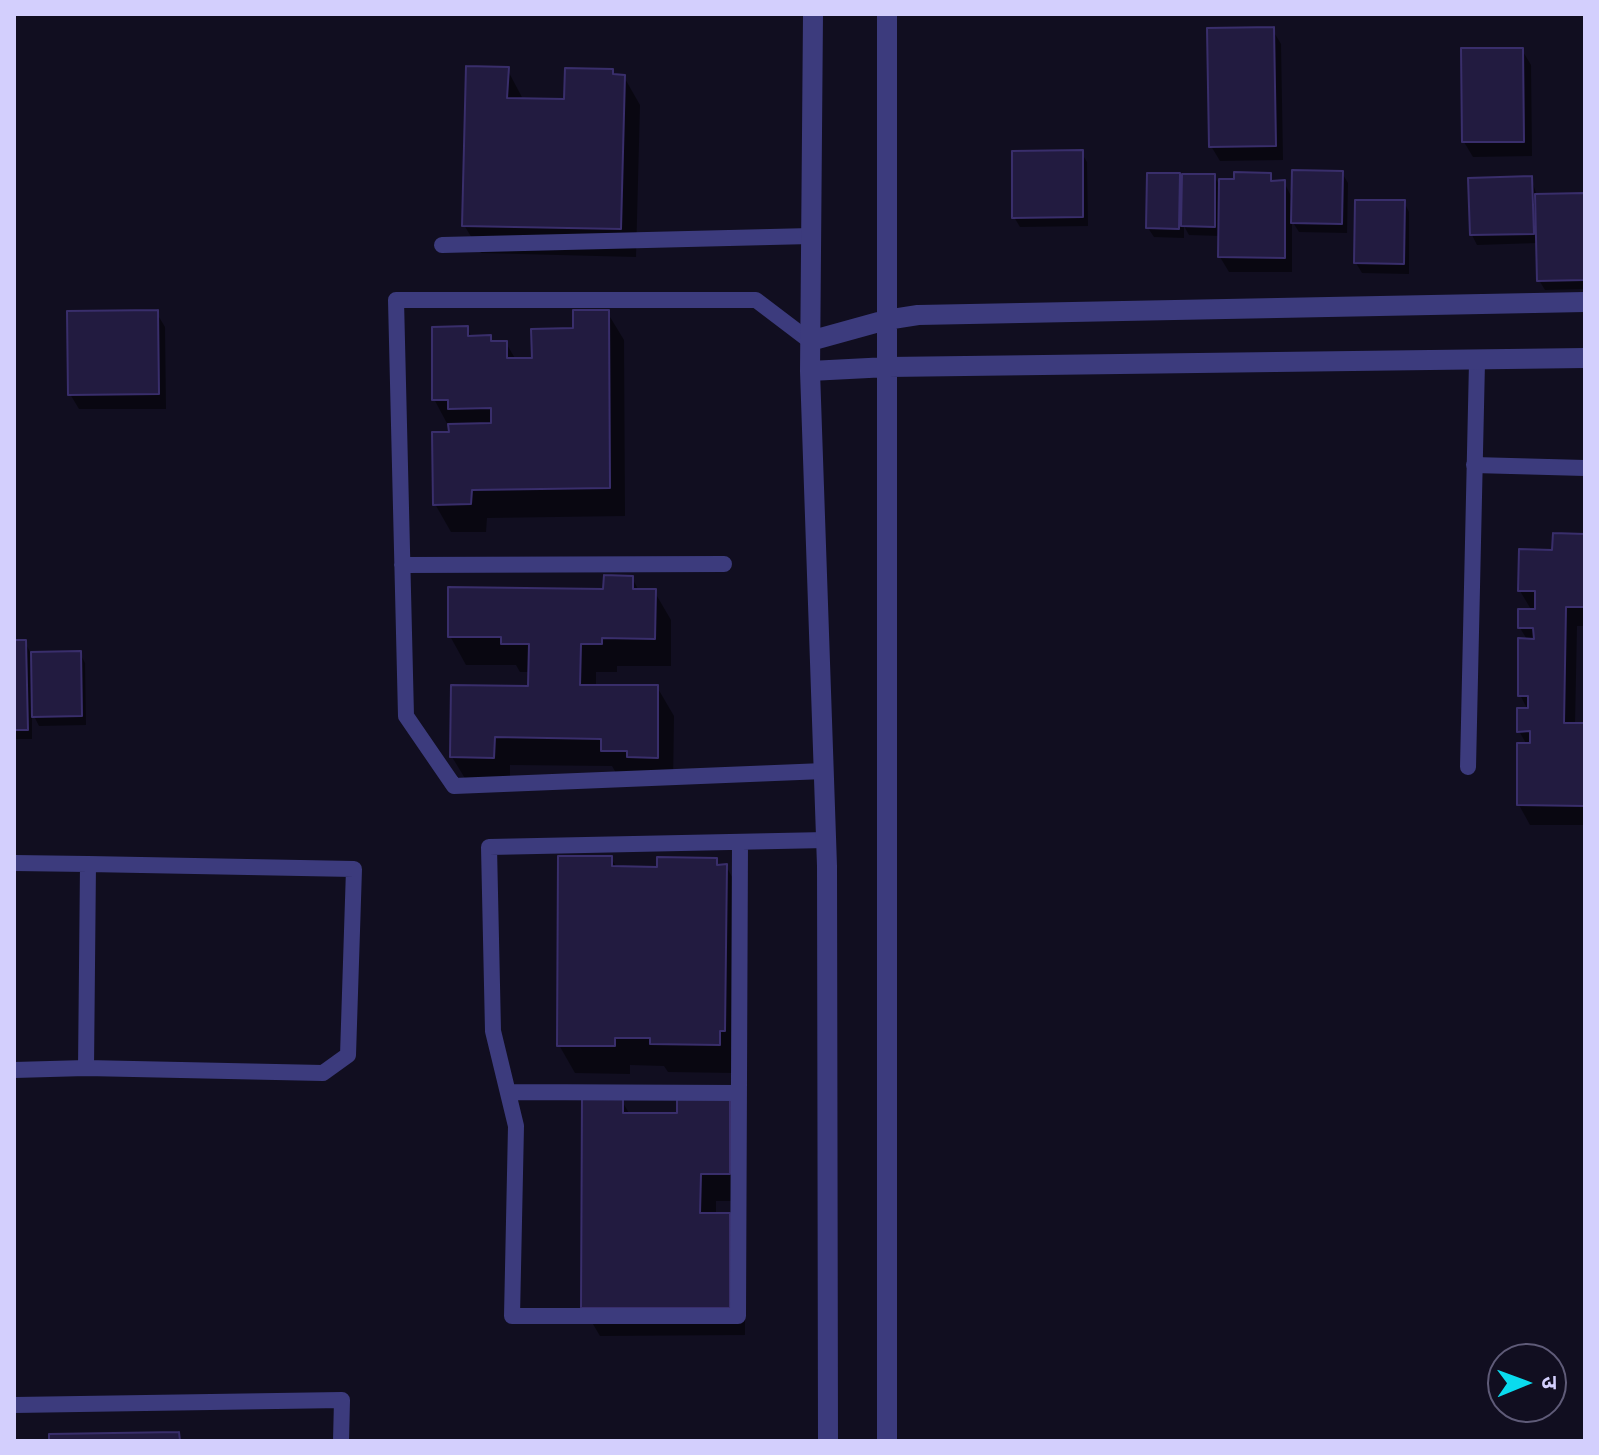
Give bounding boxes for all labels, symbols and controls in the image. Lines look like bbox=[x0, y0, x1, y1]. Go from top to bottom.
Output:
north arrow bbox=[1487, 1343, 1567, 1423]
text: उ bbox=[1536, 1376, 1563, 1389]

